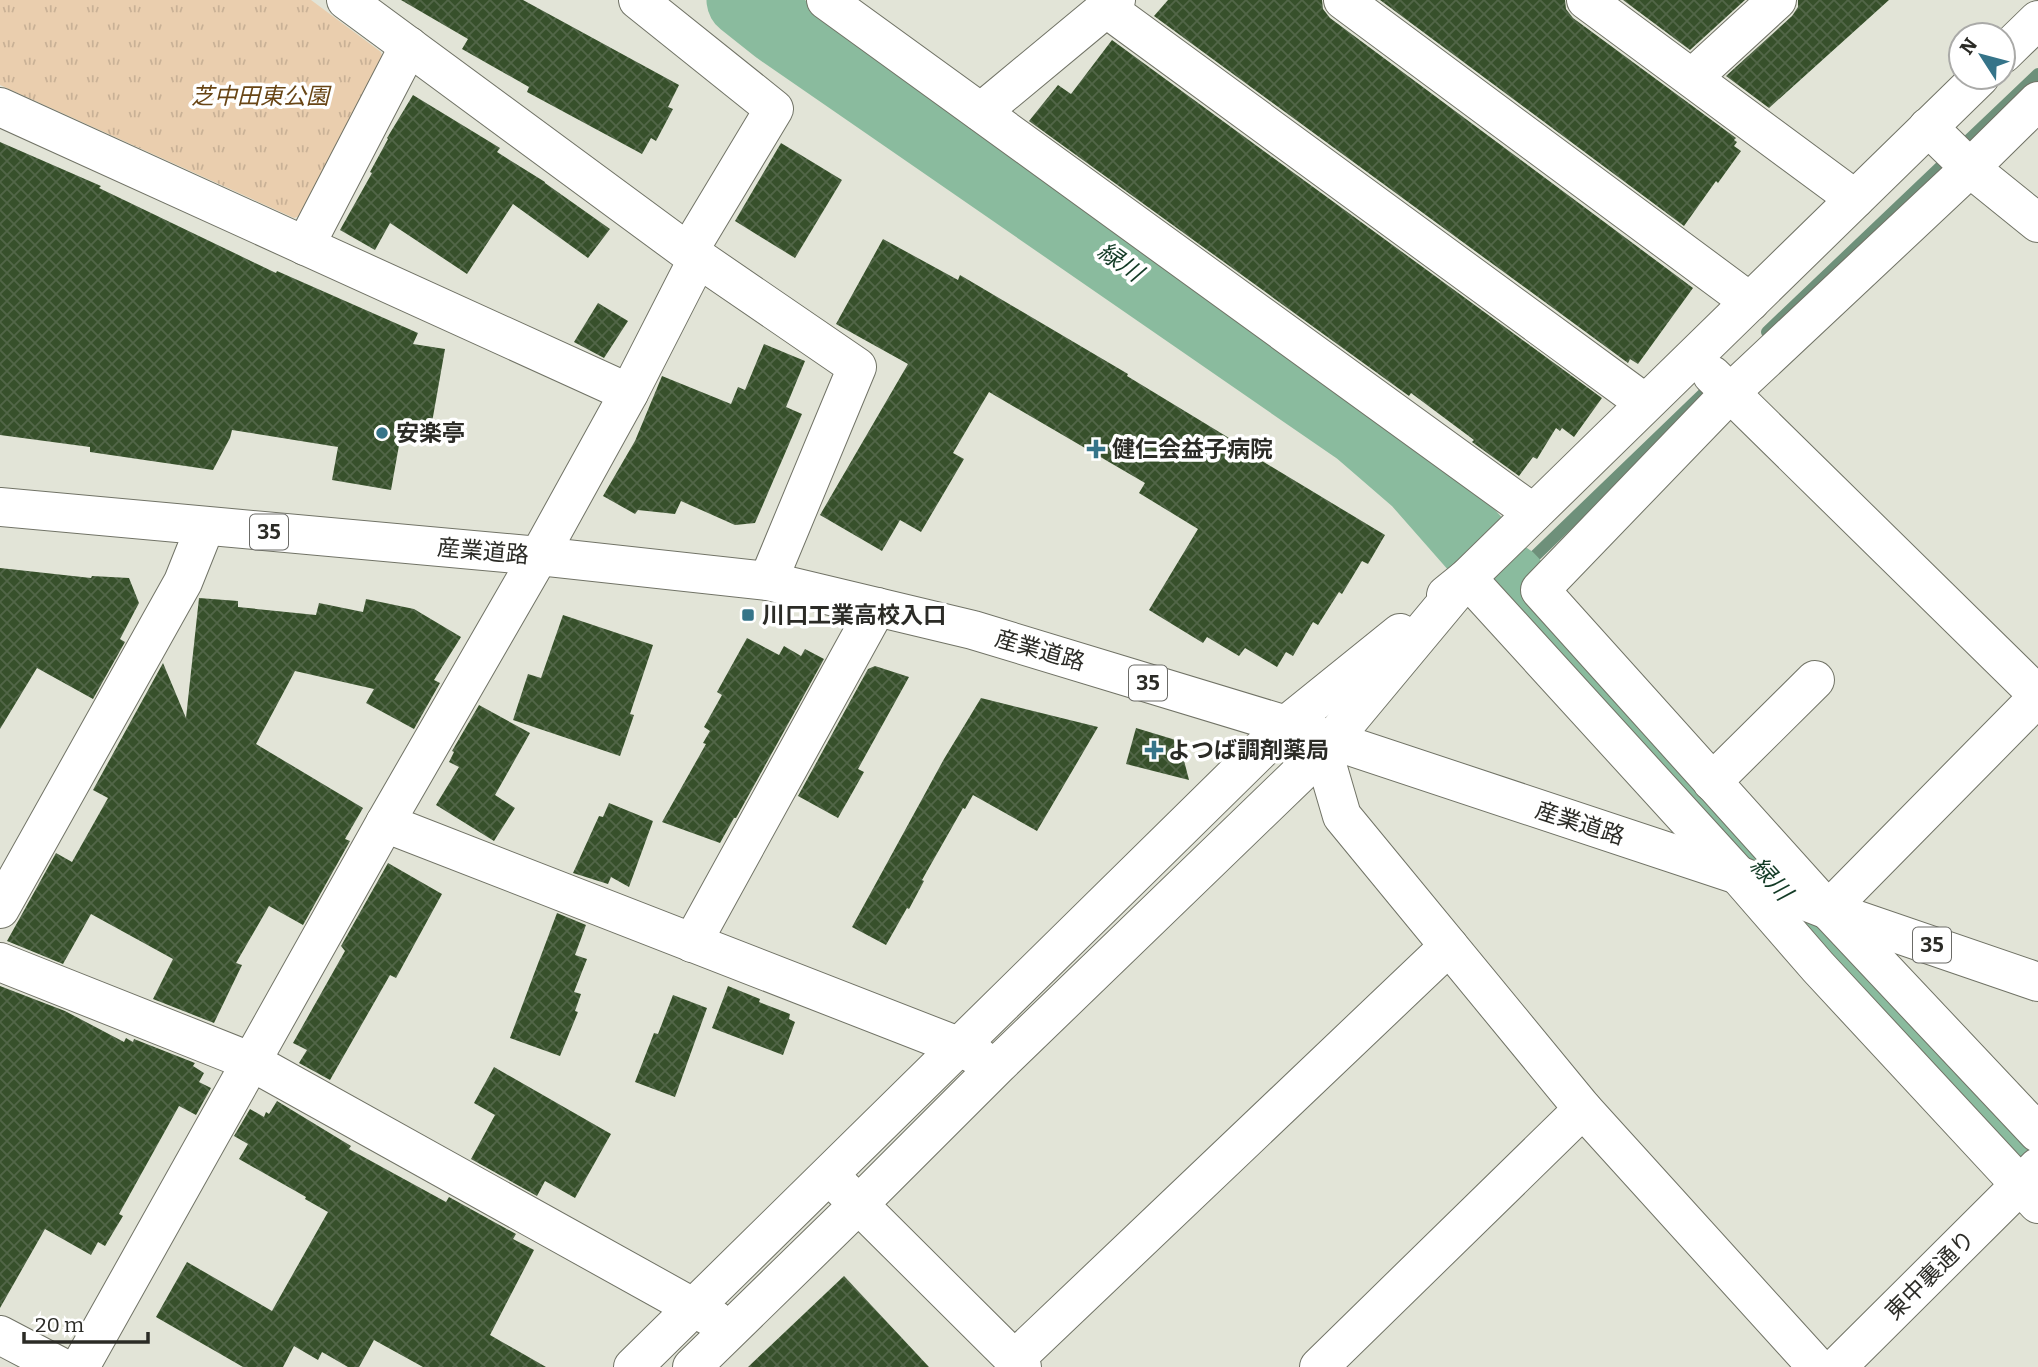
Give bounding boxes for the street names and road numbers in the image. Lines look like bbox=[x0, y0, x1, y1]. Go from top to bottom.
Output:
road number: 35 bbox=[250, 514, 288, 550]
street label: 産業道路 bbox=[436, 533, 530, 569]
street label: 産業道路 bbox=[992, 624, 1088, 676]
road number: 35 bbox=[1129, 666, 1167, 700]
street label: 産業道路 bbox=[1532, 795, 1628, 851]
road number: 35 bbox=[1913, 928, 1951, 962]
street label: 東中裏通り bbox=[1879, 1224, 1981, 1326]

